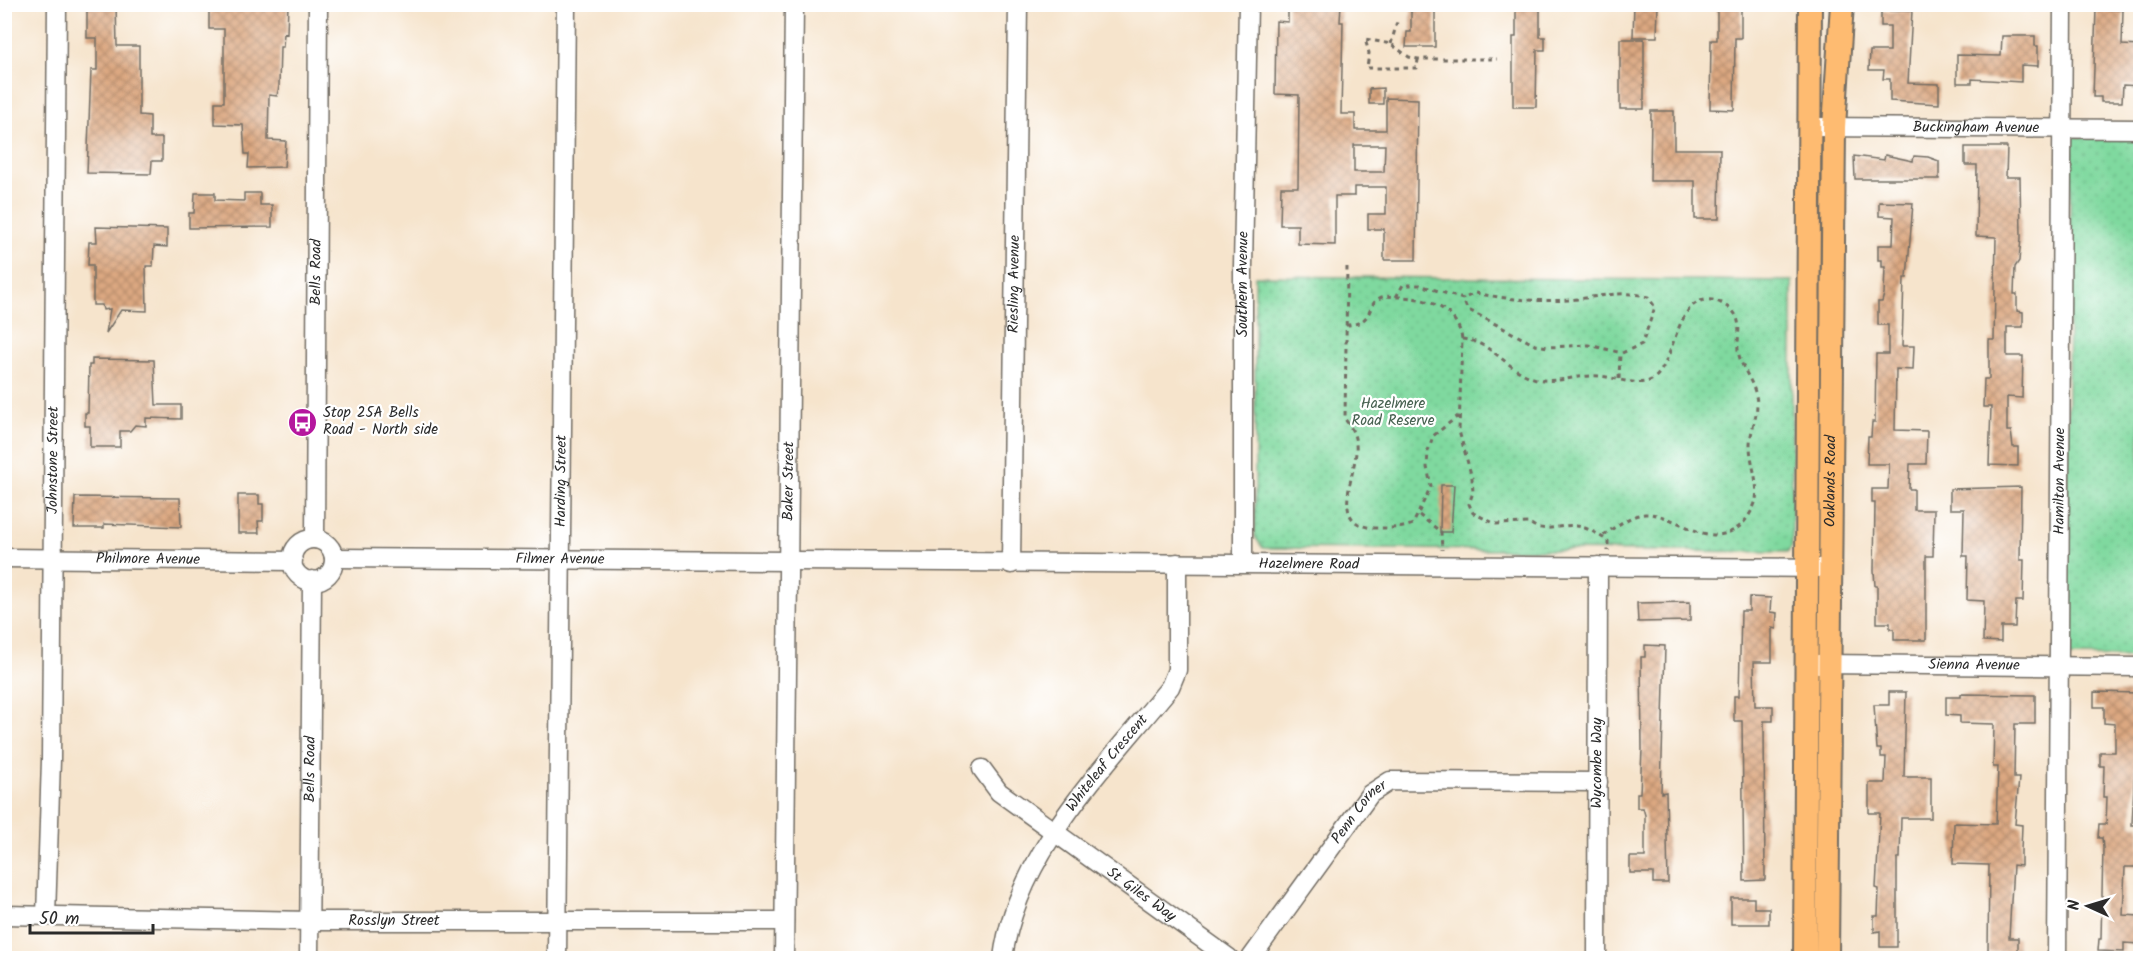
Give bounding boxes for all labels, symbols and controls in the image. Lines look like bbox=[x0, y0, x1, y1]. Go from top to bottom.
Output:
street label: Buckingham Avenue bbox=[1913, 116, 2040, 140]
street label: Southern Avenue bbox=[1231, 231, 1256, 337]
street label: Riesling Avenue bbox=[1002, 235, 1027, 333]
street label: Bells Road bbox=[304, 238, 329, 305]
park label: Hazelmere Road Reserve bbox=[1352, 392, 1435, 433]
place label: Stop 25A Bells Road - North side bbox=[323, 401, 438, 442]
street label: Johnstone Street bbox=[41, 406, 66, 514]
bus stop icon: Stop 25A Bells Road - North side bbox=[286, 406, 318, 438]
street label: Hamilton Avenue bbox=[2048, 427, 2072, 535]
street label: Oaklands Road bbox=[1819, 434, 1843, 527]
street label: Harding Street bbox=[549, 435, 574, 527]
street label: Baker Street bbox=[777, 441, 801, 521]
street label: Philmore Avenue bbox=[96, 547, 200, 572]
street label: Filmer Avenue bbox=[515, 547, 605, 572]
street label: Hazelmere Road bbox=[1259, 552, 1360, 577]
street label: Sienna Avenue bbox=[1928, 653, 2020, 678]
street label: Whiteleaf Crescent bbox=[1060, 709, 1154, 817]
street label: Wycombe Way bbox=[1585, 717, 1610, 808]
street label: Bells Road bbox=[298, 735, 323, 802]
street label: Penn Corner bbox=[1325, 774, 1393, 849]
street label: St Giles Way bbox=[1101, 861, 1182, 929]
north arrow bbox=[2058, 876, 2118, 936]
scale bar bbox=[30, 897, 153, 935]
text: N bbox=[2062, 899, 2087, 911]
text: 50 m bbox=[39, 905, 79, 934]
street label: Rosslyn Street bbox=[348, 909, 440, 933]

